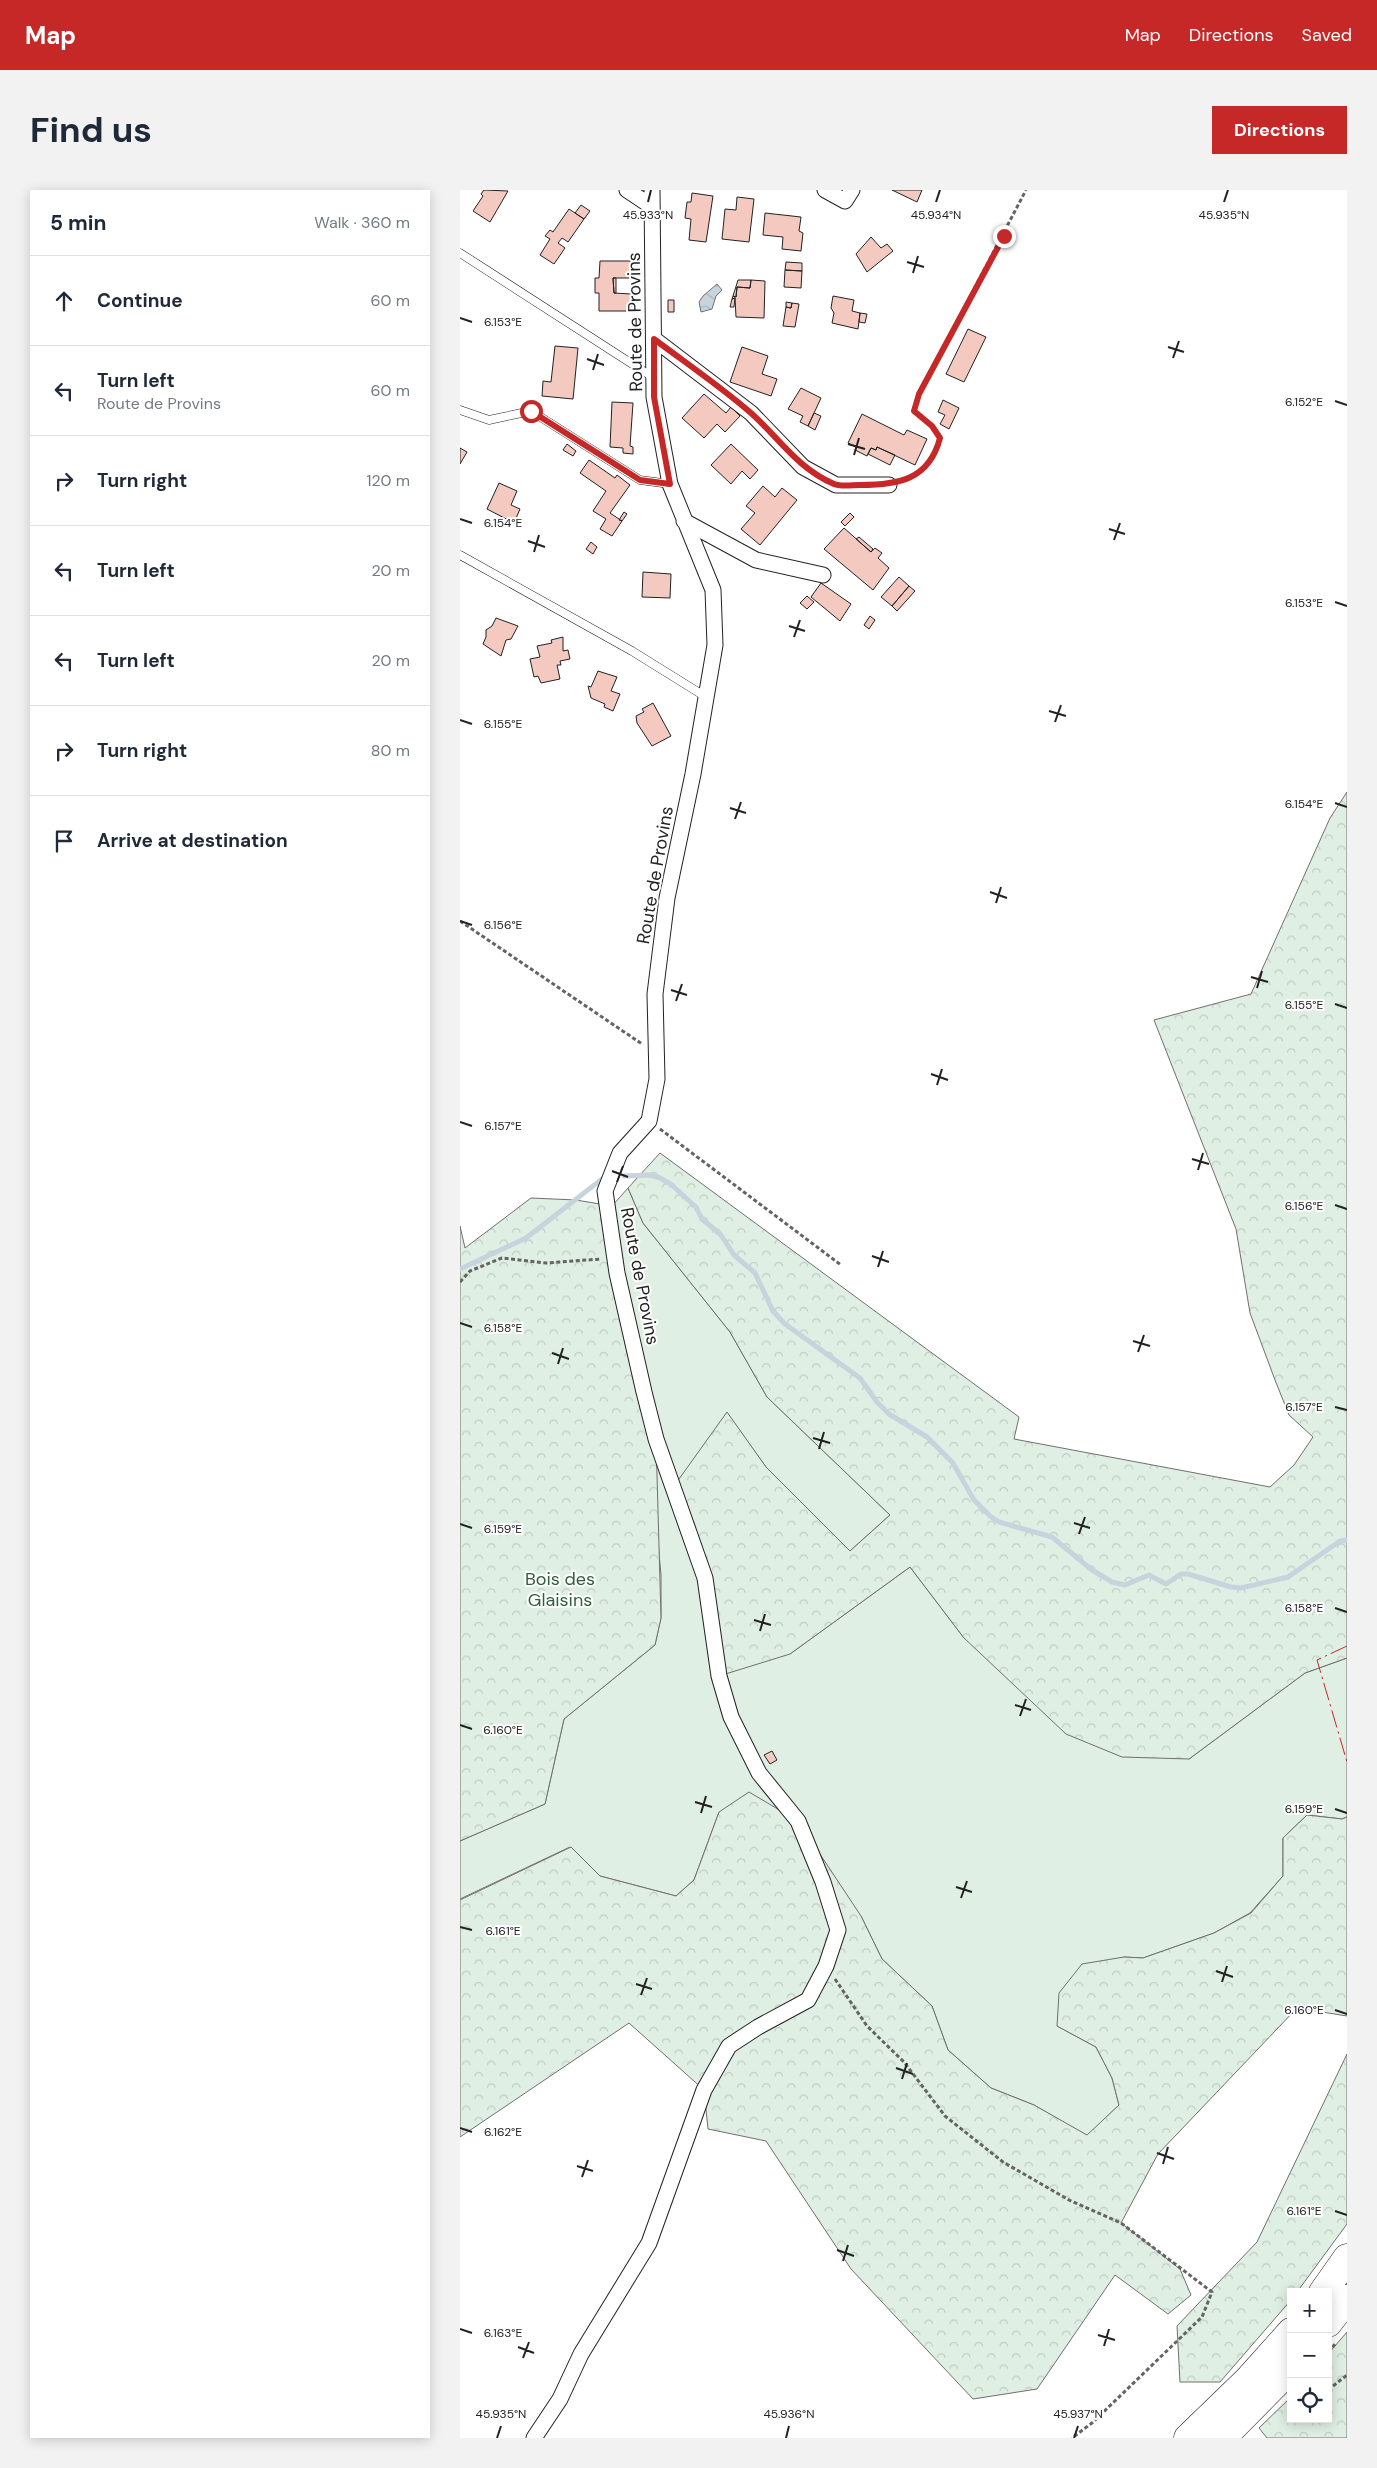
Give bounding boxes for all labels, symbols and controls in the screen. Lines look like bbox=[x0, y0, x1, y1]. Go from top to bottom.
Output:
text: Map bbox=[25, 20, 76, 51]
text: Map bbox=[1125, 23, 1161, 47]
text: Directions bbox=[1189, 23, 1274, 47]
text: Saved bbox=[1302, 23, 1352, 47]
button: Directions bbox=[1212, 106, 1347, 154]
text: Find us bbox=[30, 107, 152, 153]
text: 45.933°N bbox=[623, 207, 673, 223]
text: 45.934°N bbox=[911, 207, 961, 223]
text: 45.935°N bbox=[1199, 207, 1249, 223]
text: 5 min bbox=[50, 209, 106, 237]
text: Walk · 360 m bbox=[314, 212, 410, 233]
route end bbox=[993, 225, 1016, 248]
street label: Route de Provins bbox=[622, 252, 648, 392]
icon: ahead bbox=[50, 287, 78, 315]
text: Continue bbox=[97, 288, 183, 313]
text: 60 m bbox=[370, 290, 410, 311]
text: 6.153°E bbox=[484, 314, 522, 330]
text: Turn left bbox=[97, 368, 175, 393]
icon: left bbox=[50, 377, 78, 405]
text: 60 m bbox=[370, 380, 410, 401]
text: Route de Provins bbox=[97, 393, 221, 414]
text: 6.152°E bbox=[1285, 394, 1323, 410]
route start bbox=[520, 400, 543, 423]
icon: right bbox=[50, 467, 78, 495]
text: Turn right bbox=[97, 468, 187, 493]
text: 120 m bbox=[366, 470, 410, 491]
text: 6.154°E bbox=[484, 515, 522, 531]
icon: left bbox=[50, 557, 78, 585]
text: Turn left bbox=[97, 558, 175, 583]
text: 20 m bbox=[371, 560, 410, 581]
text: 6.153°E bbox=[1285, 595, 1323, 611]
icon: left bbox=[50, 647, 78, 675]
text: Turn left bbox=[97, 648, 175, 673]
text: 20 m bbox=[371, 650, 410, 671]
text: 6.155°E bbox=[484, 716, 522, 732]
icon: right bbox=[50, 737, 78, 765]
text: Turn right bbox=[97, 738, 187, 763]
text: 80 m bbox=[371, 740, 410, 761]
text: 6.154°E bbox=[1285, 796, 1323, 812]
street label: Route de Provins bbox=[631, 804, 679, 946]
icon: arrive bbox=[50, 827, 78, 855]
text: Arrive at destination bbox=[97, 828, 288, 853]
text: 6.156°E bbox=[484, 917, 523, 933]
text: 6.155°E bbox=[1285, 997, 1323, 1013]
text: 6.157°E bbox=[484, 1118, 522, 1134]
text: 6.156°E bbox=[1285, 1198, 1324, 1214]
street label: Route de Provins bbox=[615, 1205, 665, 1347]
text: 6.158°E bbox=[484, 1320, 522, 1336]
text: 6.157°E bbox=[1285, 1399, 1323, 1415]
text: 6.159°E bbox=[484, 1521, 522, 1537]
park label: Bois des Glaisins bbox=[525, 1567, 595, 1612]
text: 6.158°E bbox=[1285, 1600, 1323, 1616]
text: 6.160°E bbox=[483, 1722, 523, 1738]
text: 6.159°E bbox=[1285, 1801, 1323, 1817]
text: 6.161°E bbox=[485, 1923, 521, 1939]
text: 6.160°E bbox=[1284, 2002, 1324, 2018]
text: 6.162°E bbox=[484, 2124, 522, 2140]
text: 6.161°E bbox=[1286, 2203, 1322, 2219]
map controls bbox=[1287, 2288, 1332, 2423]
button: + bbox=[1287, 2288, 1332, 2333]
text: 6.163°E bbox=[484, 2325, 522, 2341]
button: − bbox=[1287, 2333, 1332, 2378]
button: locate bbox=[1287, 2378, 1332, 2423]
text: 45.935°N bbox=[476, 2406, 526, 2422]
text: 45.936°N bbox=[764, 2406, 815, 2422]
text: 45.937°N bbox=[1053, 2406, 1103, 2422]

